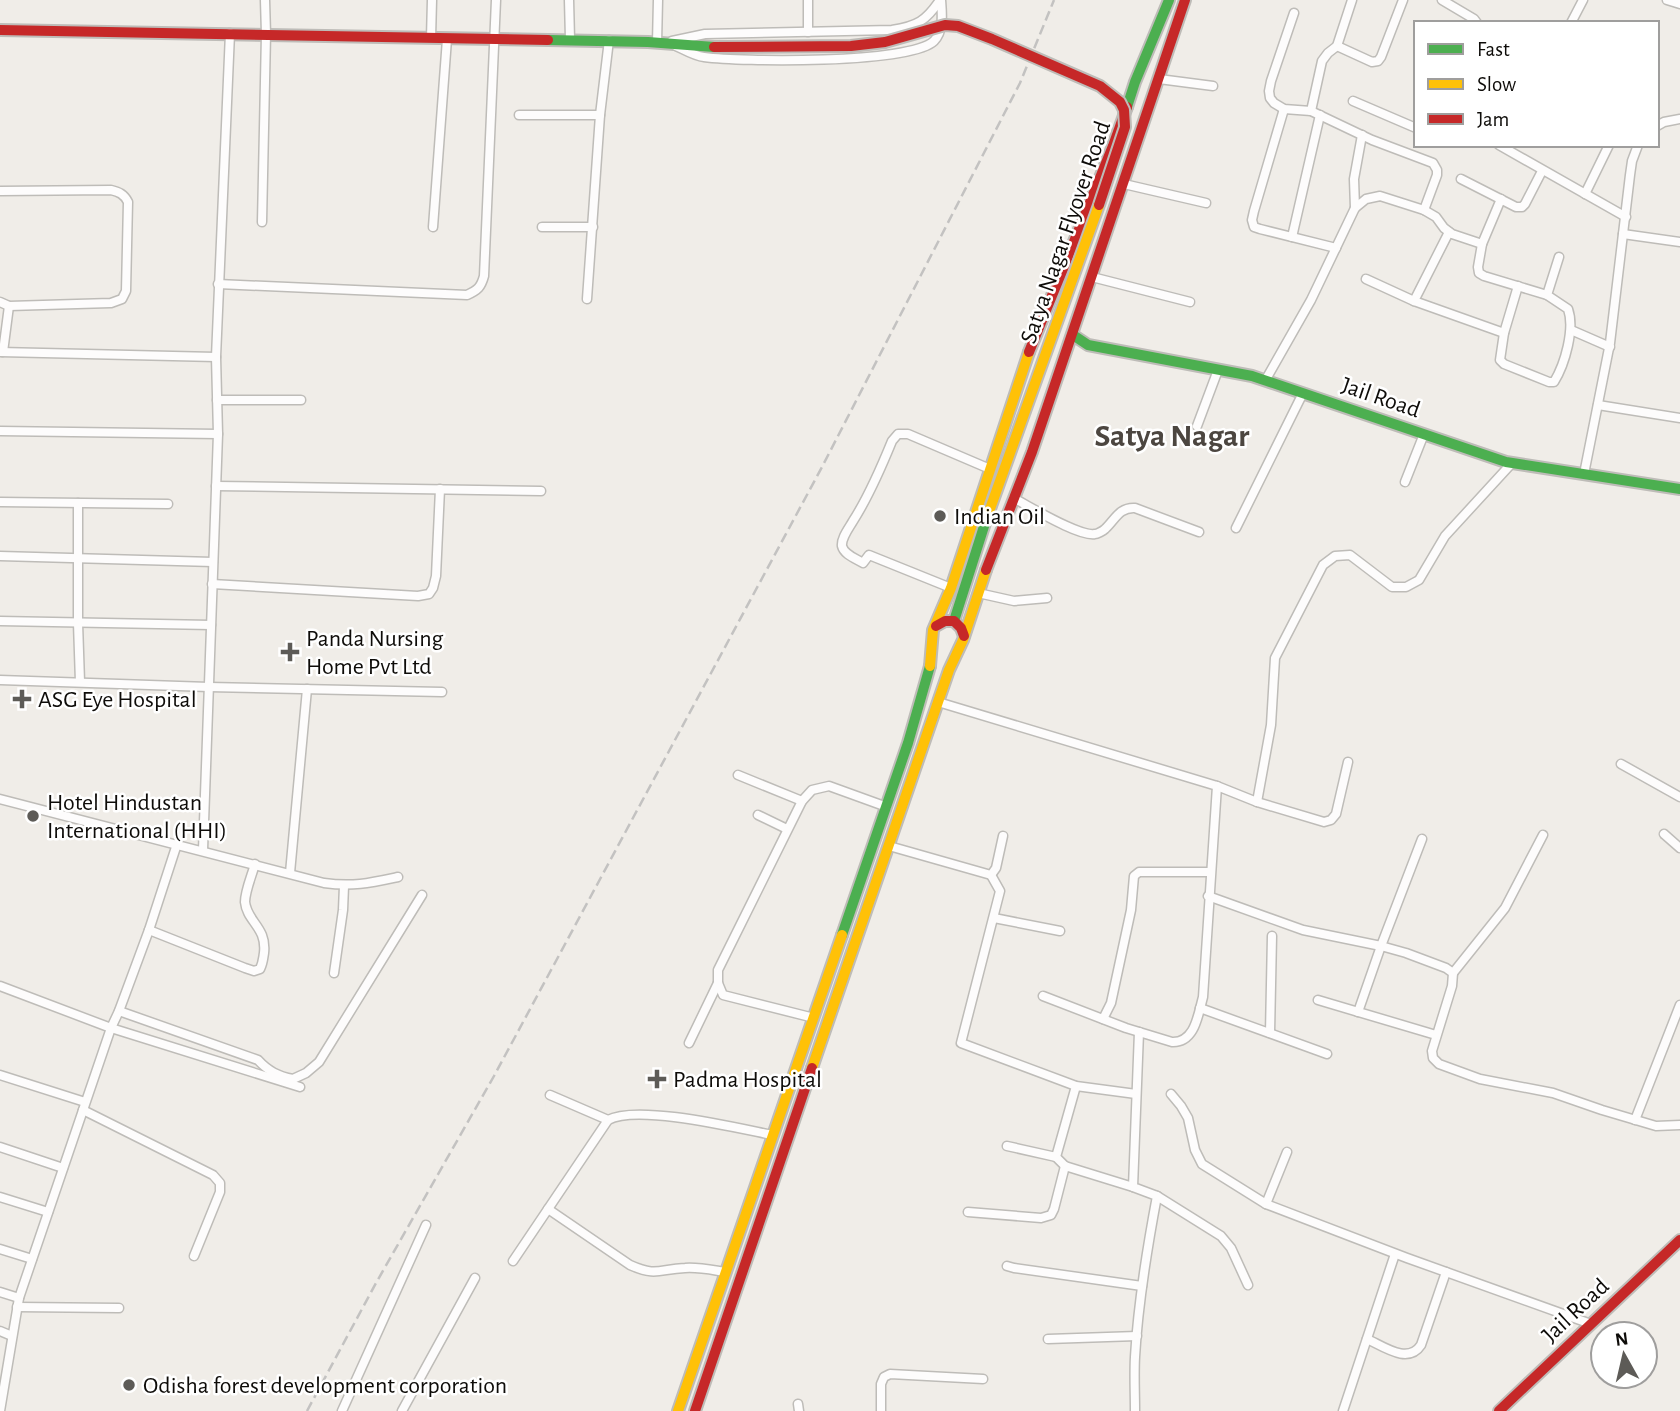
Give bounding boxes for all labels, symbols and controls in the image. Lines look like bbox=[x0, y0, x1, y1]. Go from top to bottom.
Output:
legend bbox=[1414, 21, 1659, 147]
text: Fast bbox=[1477, 39, 1510, 60]
text: Slow bbox=[1477, 74, 1516, 95]
text: Jam bbox=[1477, 109, 1509, 130]
street label: Satya Nagar Flyover Road bbox=[1017, 118, 1115, 347]
street label: Jail Road bbox=[1338, 373, 1423, 423]
district label: Satya Nagar bbox=[1095, 420, 1249, 452]
place label: Indian Oil bbox=[954, 505, 1045, 529]
marker: Indian Oil bbox=[932, 508, 948, 524]
place label: Panda Nursing Home Pvt Ltd bbox=[306, 627, 444, 679]
marker: Panda Nursing Home Pvt Ltd bbox=[280, 642, 300, 662]
place label: ASG Eye Hospital bbox=[38, 688, 197, 712]
marker: ASG Eye Hospital bbox=[12, 689, 32, 709]
place label: Hotel Hindustan International (HHI) bbox=[47, 791, 227, 843]
marker: Hotel Hindustan International (HHI) bbox=[25, 808, 41, 824]
place label: Padma Hospital bbox=[673, 1068, 822, 1092]
marker: Padma Hospital bbox=[647, 1069, 667, 1089]
street label: Jail Road bbox=[1538, 1274, 1614, 1347]
north arrow bbox=[1589, 1320, 1659, 1390]
text: N bbox=[1614, 1329, 1630, 1350]
place label: Odisha forest development corporation bbox=[143, 1374, 507, 1398]
marker: Odisha forest development corporation bbox=[121, 1377, 137, 1393]

